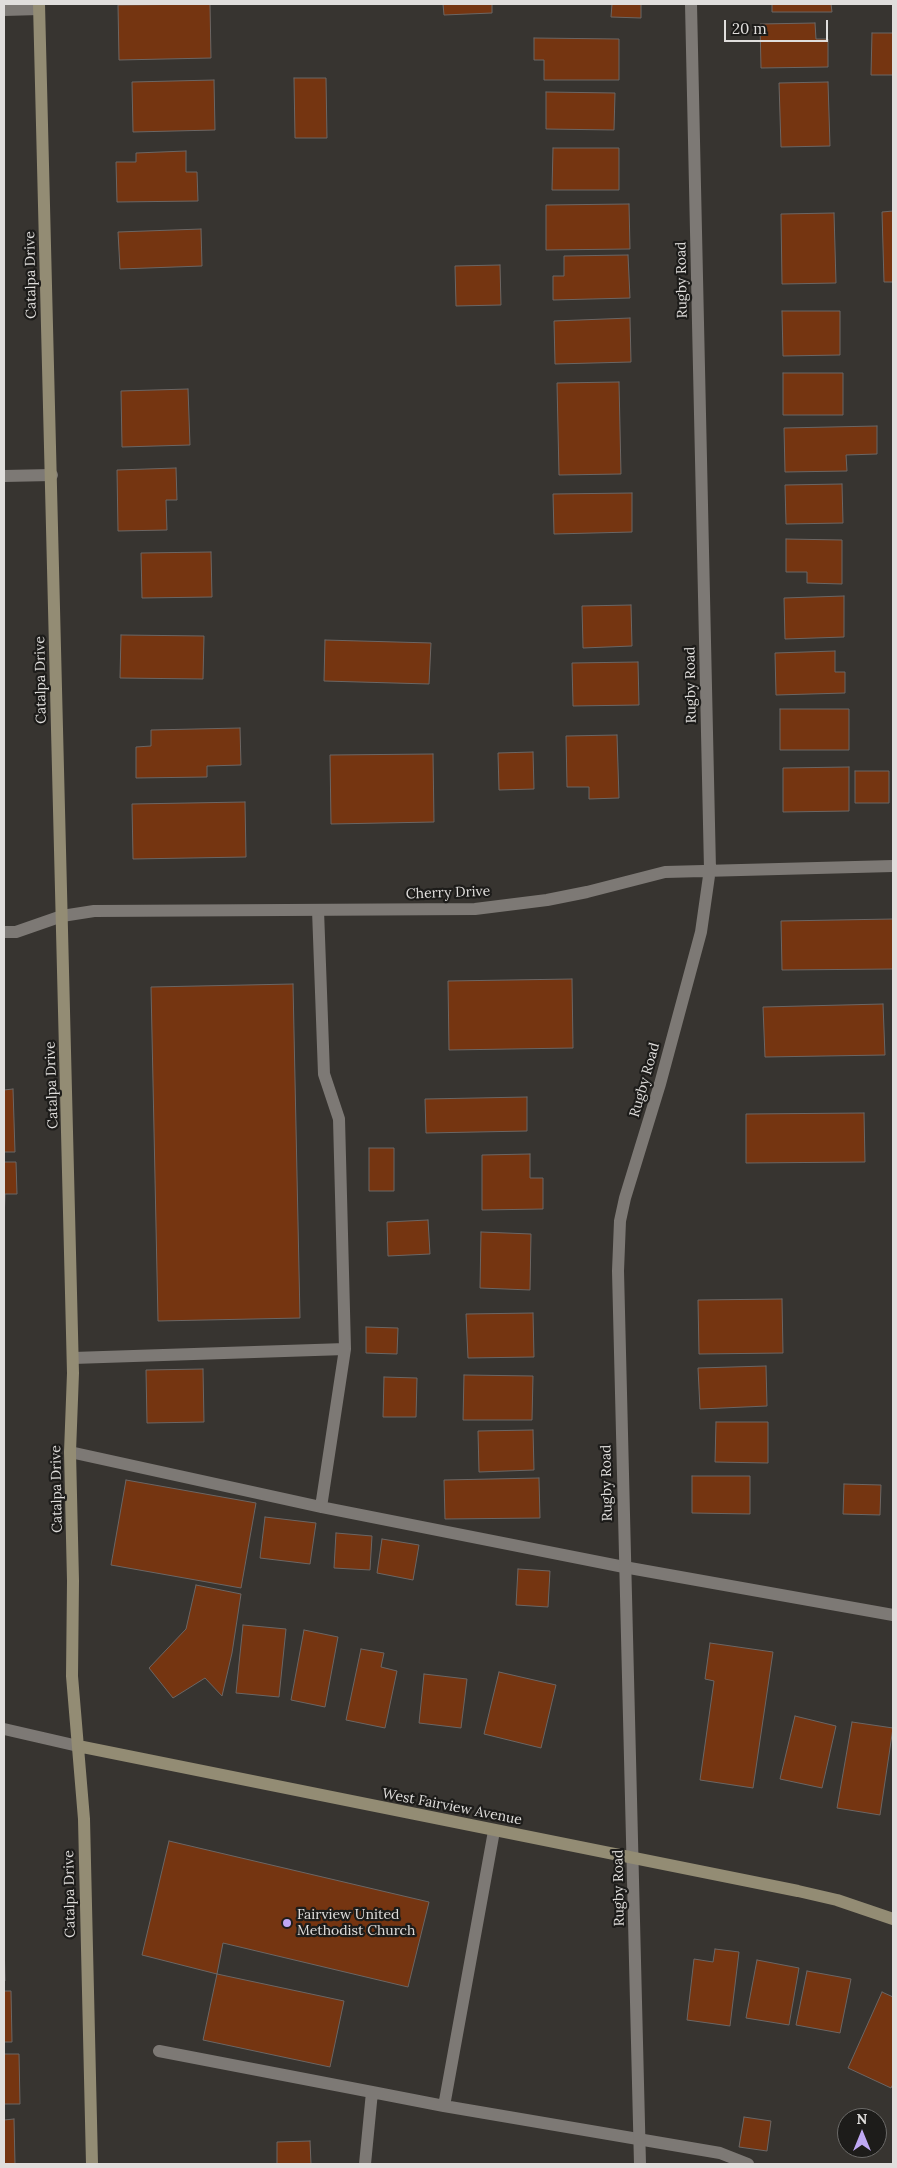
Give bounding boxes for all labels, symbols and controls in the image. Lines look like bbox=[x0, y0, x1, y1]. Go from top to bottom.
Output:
scale bar bbox=[727, 10, 831, 42]
text: 20 m bbox=[732, 19, 767, 38]
street label: Catalpa Drive bbox=[22, 231, 40, 319]
street label: Rugby Road bbox=[673, 241, 691, 319]
street label: Catalpa Drive bbox=[32, 636, 50, 724]
street label: Rugby Road bbox=[682, 646, 700, 724]
street label: Cherry Drive bbox=[406, 883, 490, 903]
street label: Catalpa Drive bbox=[42, 1041, 62, 1129]
street label: Rugby Road bbox=[626, 1041, 664, 1119]
street label: Rugby Road bbox=[598, 1444, 616, 1522]
street label: Catalpa Drive bbox=[48, 1445, 66, 1533]
street label: West Fairview Avenue bbox=[381, 1785, 523, 1829]
street label: Rugby Road bbox=[610, 1849, 628, 1927]
street label: Catalpa Drive bbox=[61, 1850, 79, 1938]
place label: Fairview United Methodist Church bbox=[297, 1907, 415, 1940]
marker: Fairview United Methodist Church bbox=[281, 1917, 293, 1929]
north arrow bbox=[837, 2108, 887, 2158]
text: N bbox=[857, 2110, 867, 2128]

